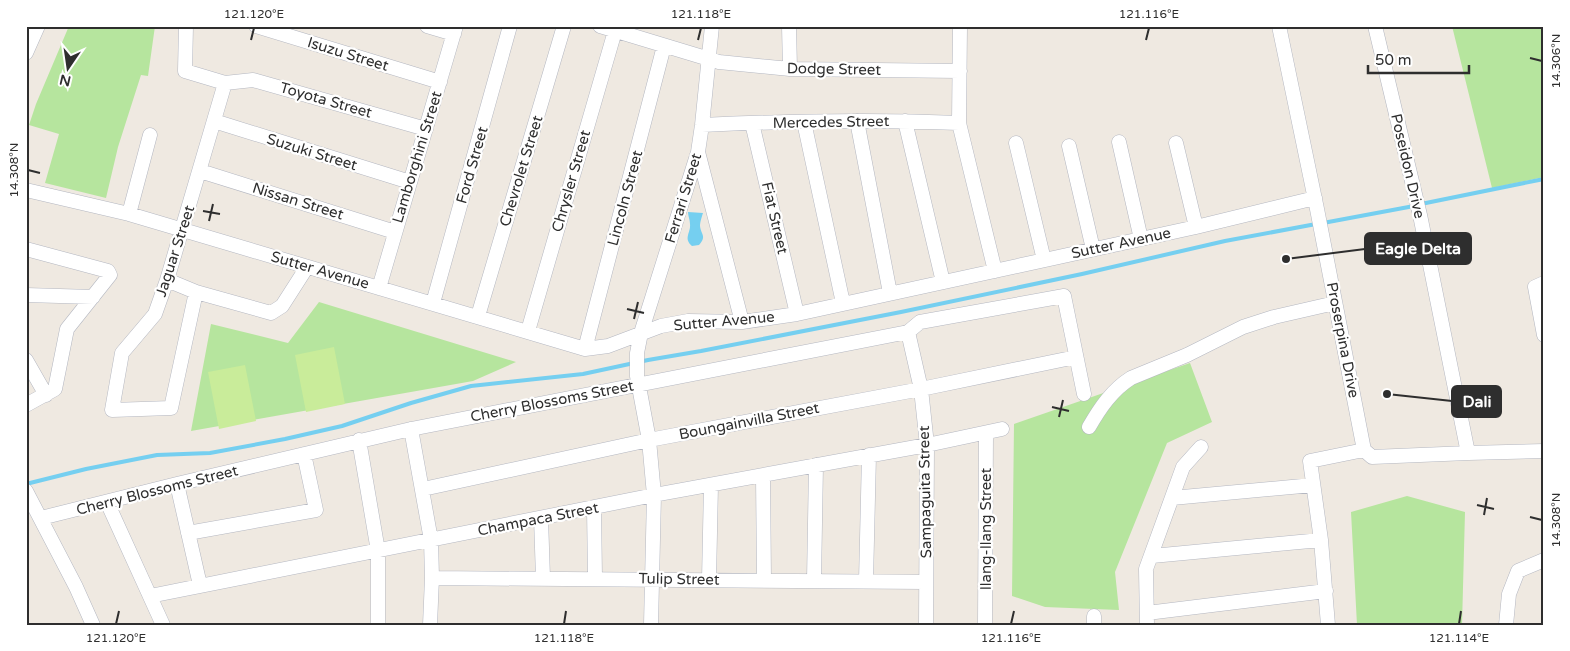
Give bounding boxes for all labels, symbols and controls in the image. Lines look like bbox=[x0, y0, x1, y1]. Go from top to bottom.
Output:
text: 121.120°E bbox=[224, 7, 285, 21]
text: 121.118°E bbox=[671, 7, 732, 21]
text: 121.116°E bbox=[1119, 7, 1180, 21]
street label: Isuzu Street bbox=[305, 33, 391, 75]
text: 14.306°N bbox=[1549, 34, 1563, 88]
north arrow bbox=[42, 42, 92, 92]
scale bar bbox=[1368, 42, 1469, 74]
text: 50 m bbox=[1375, 51, 1412, 69]
street label: Dodge Street bbox=[787, 59, 882, 79]
text: N bbox=[58, 71, 73, 90]
street label: Toyota Street bbox=[278, 78, 374, 122]
street label: Lamborghini Street bbox=[388, 89, 446, 225]
street label: Mercedes Street bbox=[773, 112, 890, 132]
street label: Poseidon Drive bbox=[1387, 112, 1429, 220]
street label: Chevrolet Street bbox=[496, 113, 547, 229]
street label: Ford Street bbox=[452, 124, 492, 206]
street label: Chrysler Street bbox=[548, 128, 594, 234]
street label: Suzuki Street bbox=[265, 130, 360, 174]
text: 14.308°N bbox=[7, 143, 21, 197]
street label: Lincoln Street bbox=[604, 148, 646, 248]
street label: Ferrari Street bbox=[661, 151, 705, 245]
street label: Nissan Street bbox=[250, 179, 346, 223]
street label: Fiat Street bbox=[758, 180, 792, 256]
street label: Jaguar Street bbox=[152, 203, 198, 299]
street label: Sutter Avenue bbox=[1070, 224, 1172, 262]
callout: Eagle Delta bbox=[1365, 233, 1471, 264]
text: Eagle Delta bbox=[1375, 239, 1461, 259]
street label: Sutter Avenue bbox=[269, 247, 371, 293]
street label: Proserpina Drive bbox=[1323, 281, 1363, 399]
street label: Sutter Avenue bbox=[673, 308, 775, 334]
street label: Cherry Blossoms Street bbox=[469, 376, 635, 426]
callout: Dali bbox=[1452, 386, 1501, 417]
text: Dali bbox=[1463, 392, 1491, 412]
street label: Boungainvilla Street bbox=[677, 399, 821, 443]
street label: Sampaguita Street bbox=[915, 425, 935, 558]
street label: Cherry Blossoms Street bbox=[74, 461, 240, 519]
street label: Ilang-Ilang Street bbox=[977, 467, 995, 590]
text: 14.308°N bbox=[1549, 493, 1563, 547]
street label: Champaca Street bbox=[476, 498, 600, 540]
street label: Tulip Street bbox=[638, 569, 720, 589]
text: 121.120°E bbox=[86, 631, 147, 645]
text: 121.118°E bbox=[534, 631, 595, 645]
text: 121.116°E bbox=[981, 631, 1042, 645]
text: 121.114°E bbox=[1429, 631, 1490, 645]

